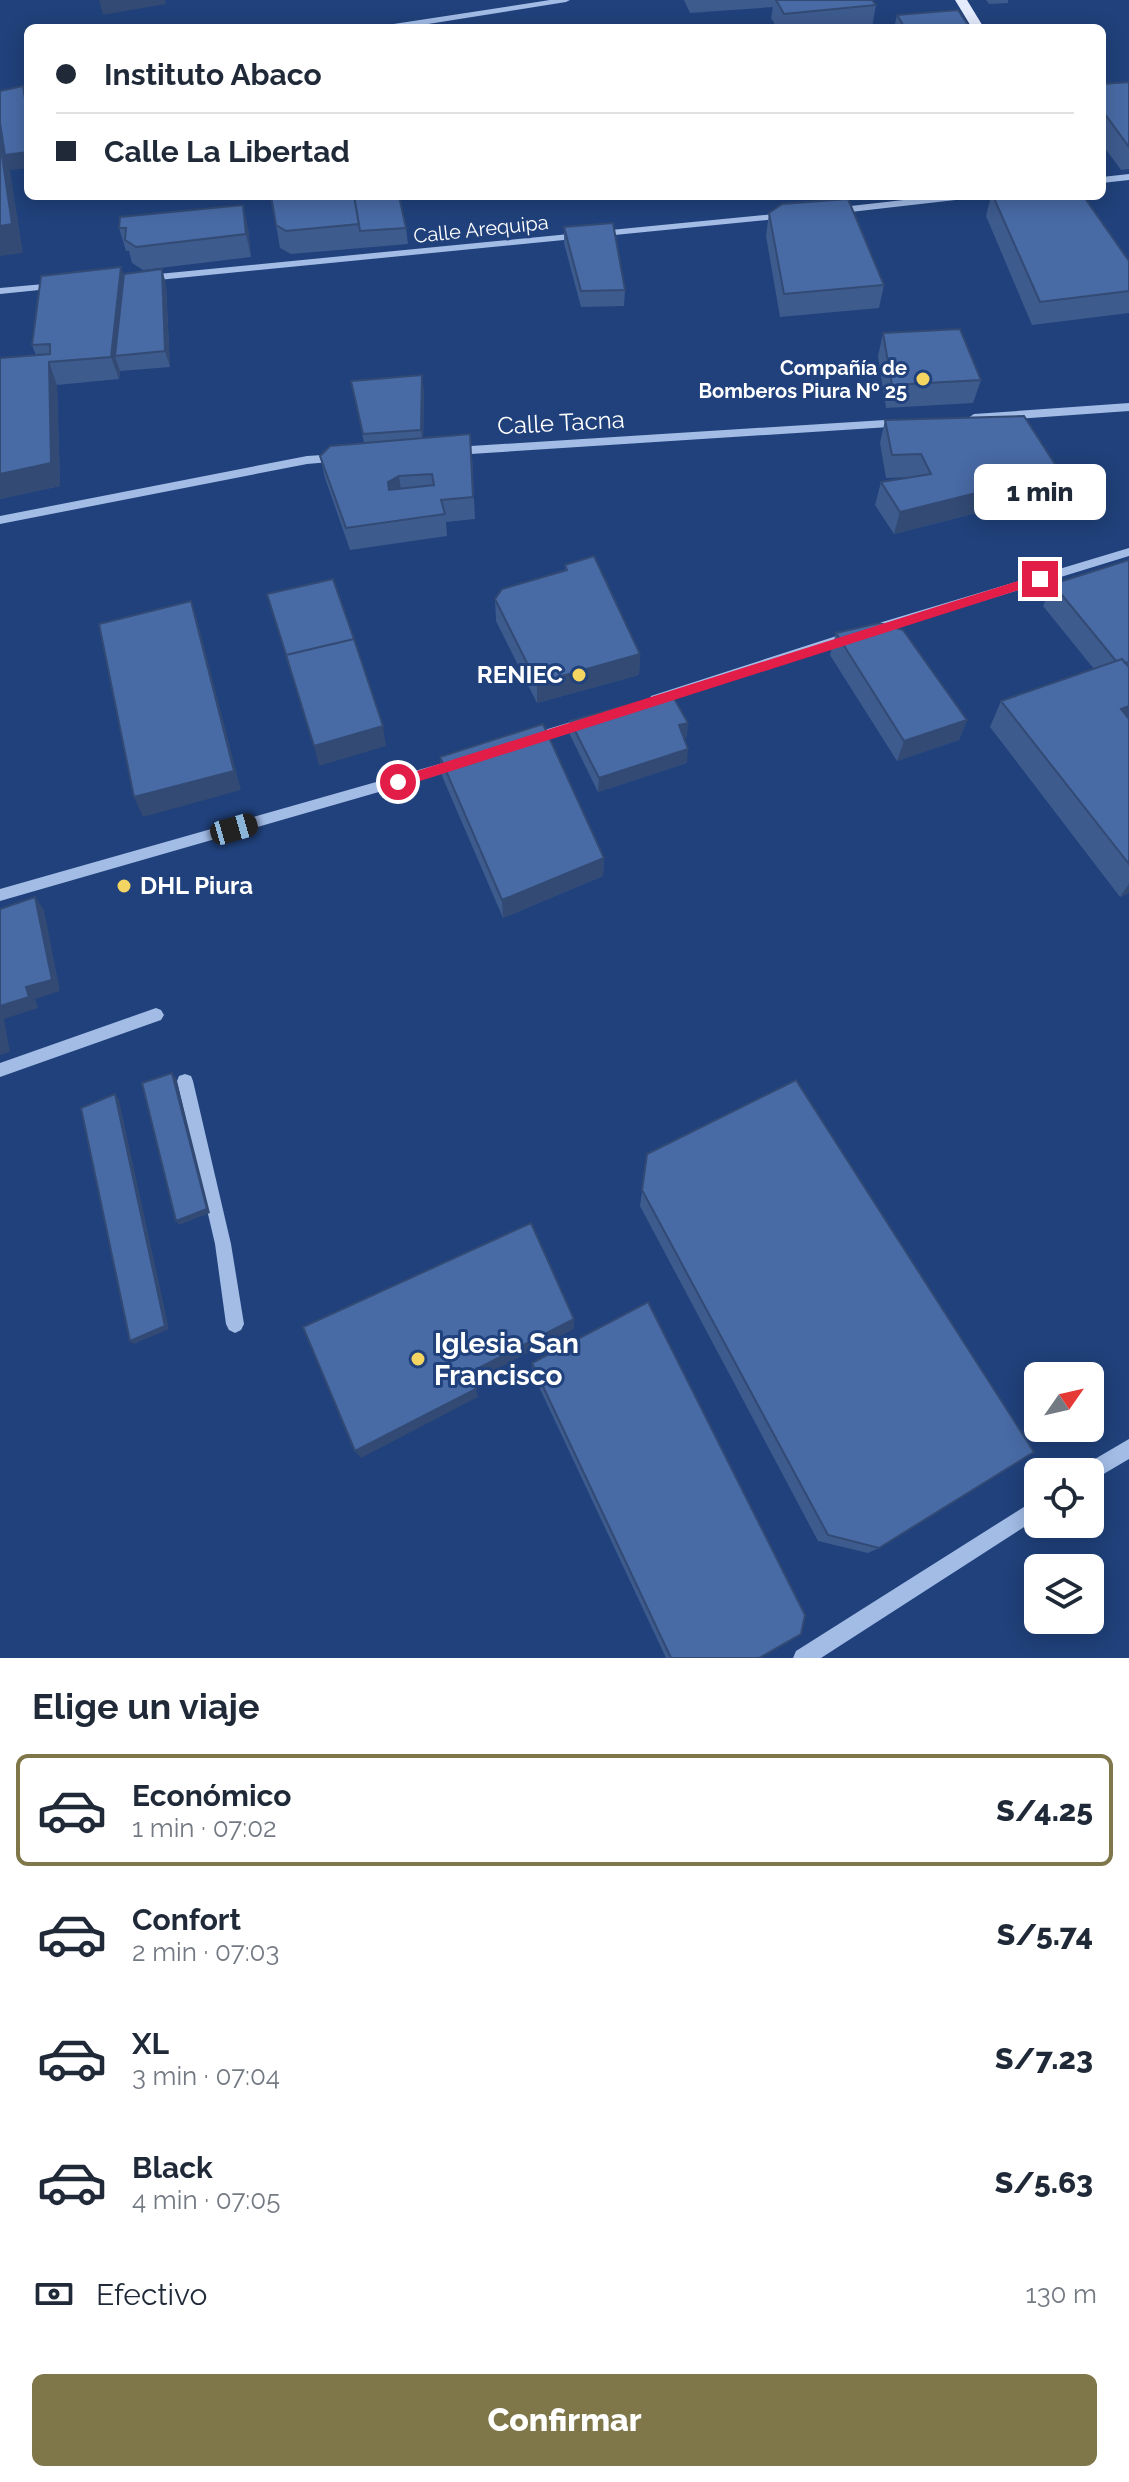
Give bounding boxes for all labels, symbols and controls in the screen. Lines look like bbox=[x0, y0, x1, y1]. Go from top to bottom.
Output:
text: Instituto Abaco bbox=[104, 57, 322, 92]
text: Calle La Libertad bbox=[104, 134, 350, 169]
street label: Calle Arequipa bbox=[412, 210, 550, 248]
place label: Compañía de Bomberos Piura Nº 25 bbox=[698, 356, 907, 403]
marker: Compañía de Bomberos Piura Nº 25 bbox=[914, 370, 932, 388]
street label: Calle Tacna bbox=[497, 405, 625, 440]
callout: 1 min bbox=[974, 463, 1106, 519]
text: 1 min bbox=[1007, 477, 1073, 507]
route end bbox=[1022, 561, 1058, 597]
place label: RENIEC bbox=[477, 660, 564, 689]
marker: RENIEC bbox=[570, 666, 588, 684]
route start bbox=[380, 764, 416, 800]
car bbox=[208, 811, 260, 847]
place label: DHL Piura bbox=[140, 871, 253, 900]
marker: DHL Piura bbox=[115, 877, 133, 895]
place label: Iglesia San Francisco bbox=[434, 1327, 579, 1392]
marker: Iglesia San Francisco bbox=[409, 1350, 427, 1368]
north arrow bbox=[1024, 1362, 1104, 1442]
map controls bbox=[1024, 1362, 1104, 1634]
button: locate bbox=[1024, 1458, 1104, 1538]
button: layers bbox=[1024, 1554, 1104, 1634]
text: Elige un viaje bbox=[32, 1685, 260, 1727]
icon: car bbox=[36, 1774, 108, 1846]
text: Económico bbox=[132, 1778, 292, 1813]
text: S/4.25 bbox=[996, 1793, 1093, 1828]
text: 1 min · 07:02 bbox=[132, 1813, 277, 1843]
icon: car bbox=[36, 1898, 108, 1970]
text: Confort bbox=[132, 1902, 241, 1937]
text: S/5.74 bbox=[997, 1917, 1093, 1952]
text: 2 min · 07:03 bbox=[132, 1937, 279, 1967]
icon: car bbox=[36, 2022, 108, 2094]
text: XL bbox=[132, 2026, 169, 2061]
text: S/7.23 bbox=[995, 2041, 1093, 2076]
text: 3 min · 07:04 bbox=[132, 2061, 280, 2091]
icon: car bbox=[36, 2146, 108, 2218]
text: Black bbox=[132, 2150, 213, 2185]
text: S/5.63 bbox=[995, 2165, 1093, 2200]
text: 4 min · 07:05 bbox=[132, 2185, 280, 2215]
icon: cash bbox=[32, 2272, 76, 2316]
text: Efectivo bbox=[96, 2277, 207, 2312]
text: 130 m bbox=[1026, 2279, 1097, 2309]
button: Confirmar bbox=[32, 2374, 1097, 2466]

